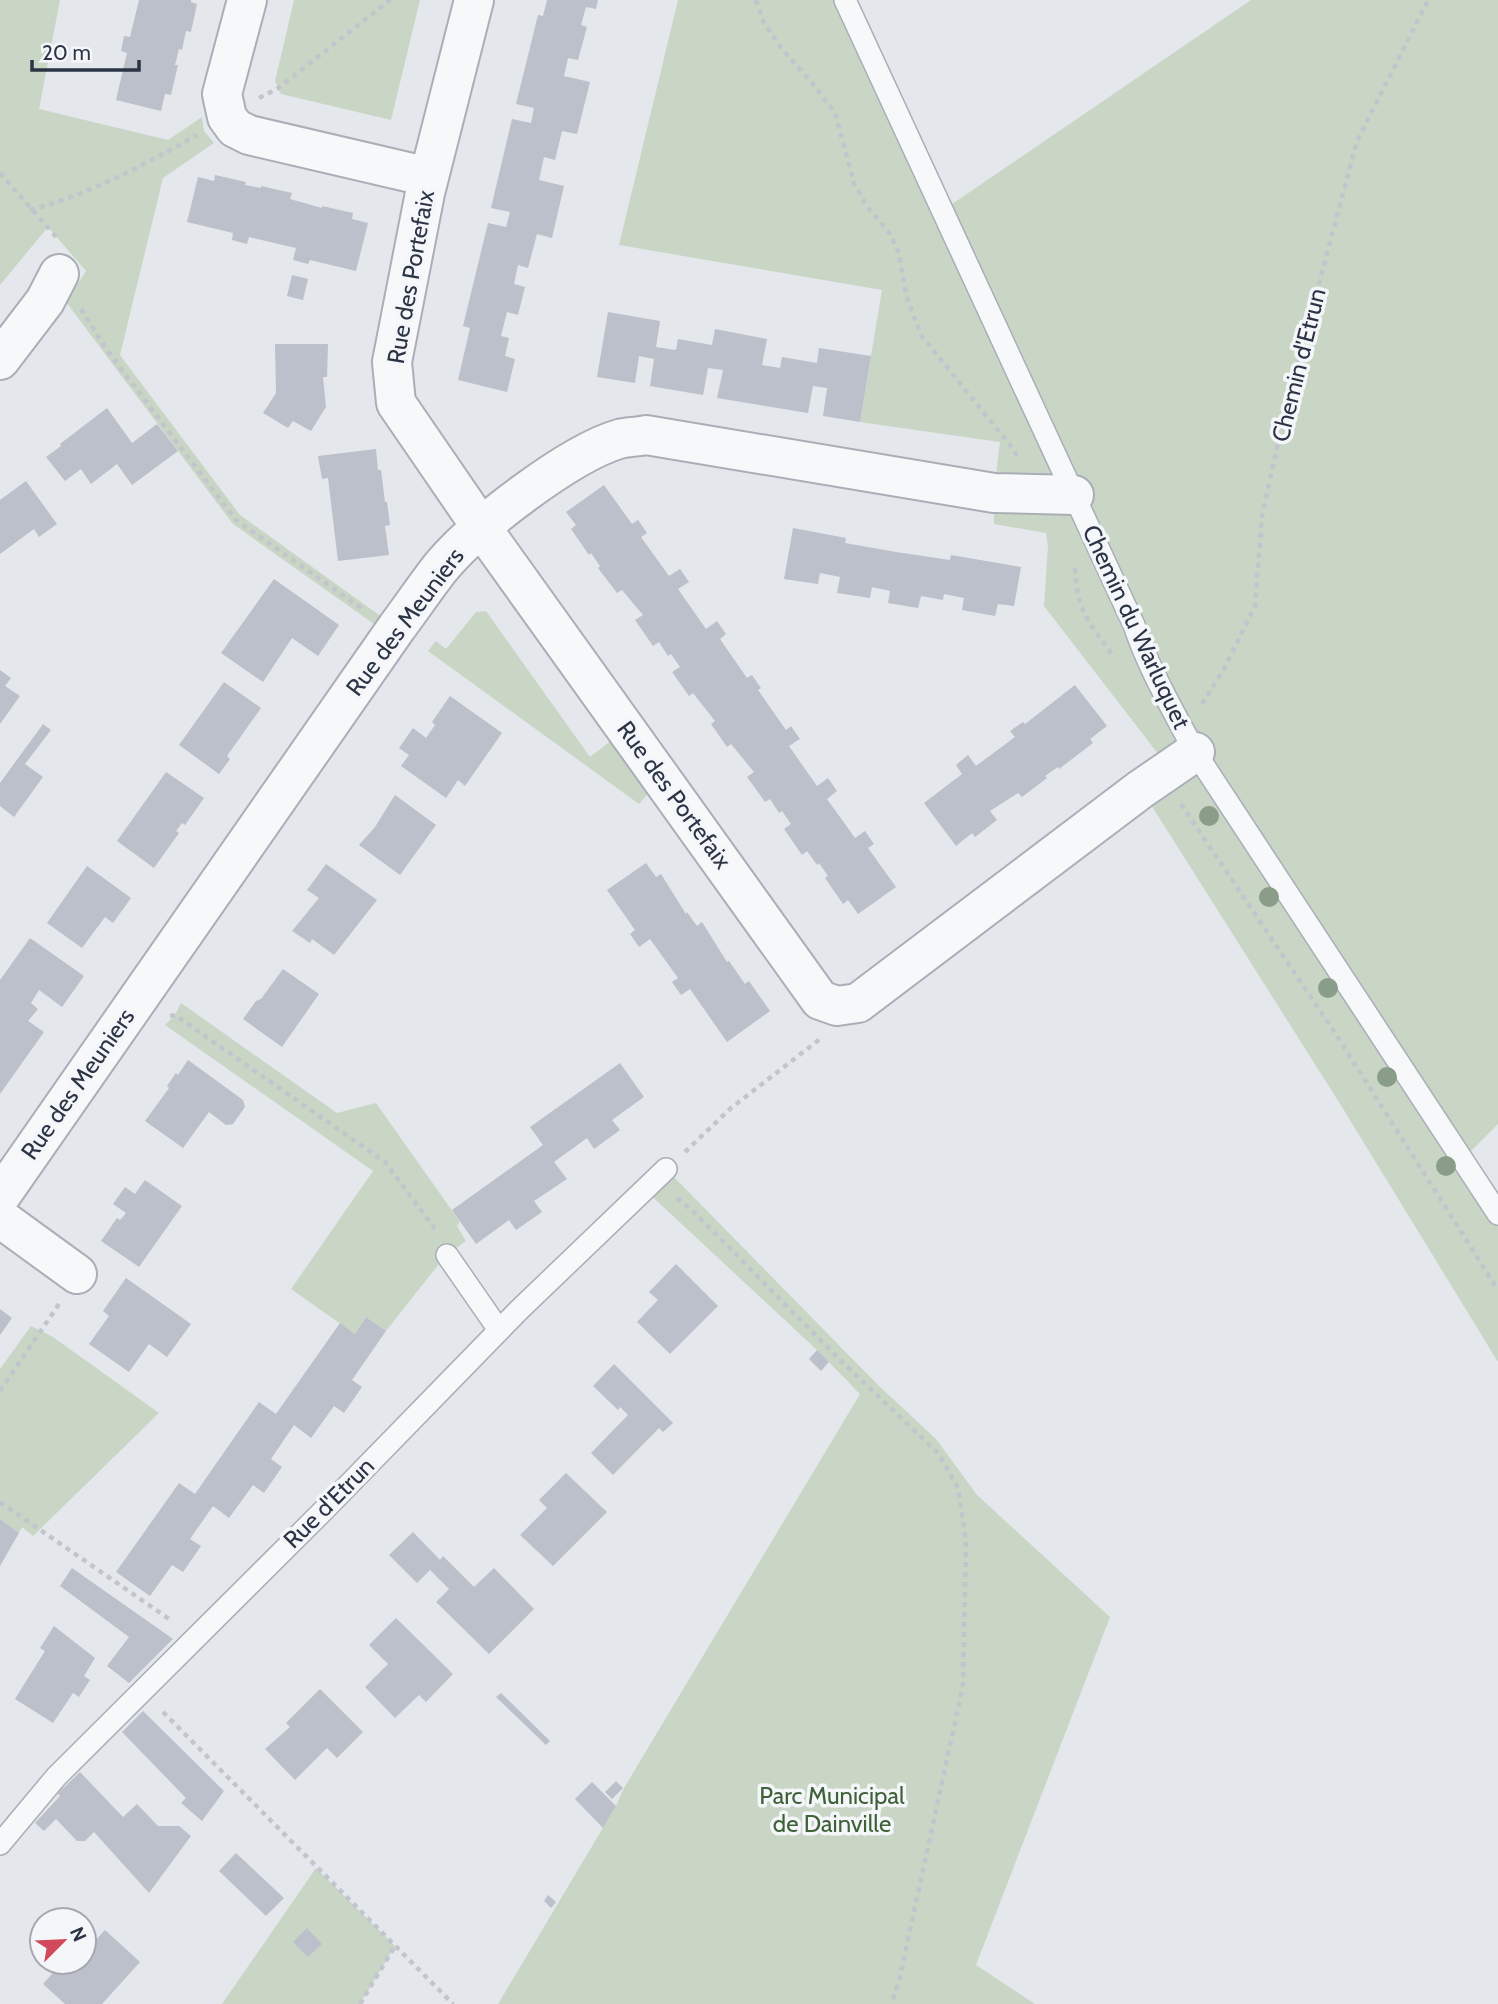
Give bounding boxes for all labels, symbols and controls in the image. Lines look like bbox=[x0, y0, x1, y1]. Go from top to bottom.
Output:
scale bar bbox=[32, 28, 138, 72]
text: 20 m bbox=[42, 40, 91, 65]
street label: Rue des Portefaix bbox=[381, 187, 440, 366]
street label: Chemin d'Etrun bbox=[1265, 285, 1332, 445]
street label: Chemin du Warluquet bbox=[1076, 520, 1196, 733]
street label: Rue des Meuniers bbox=[340, 542, 470, 701]
street label: Rue des Portefaix bbox=[611, 715, 738, 875]
street label: Rue des Meuniers bbox=[15, 1003, 140, 1165]
street label: Rue d'Etrun bbox=[277, 1451, 380, 1554]
park label: Parc Municipal de Dainville bbox=[759, 1781, 905, 1838]
north arrow bbox=[28, 1906, 98, 1976]
text: N bbox=[65, 1923, 91, 1945]

